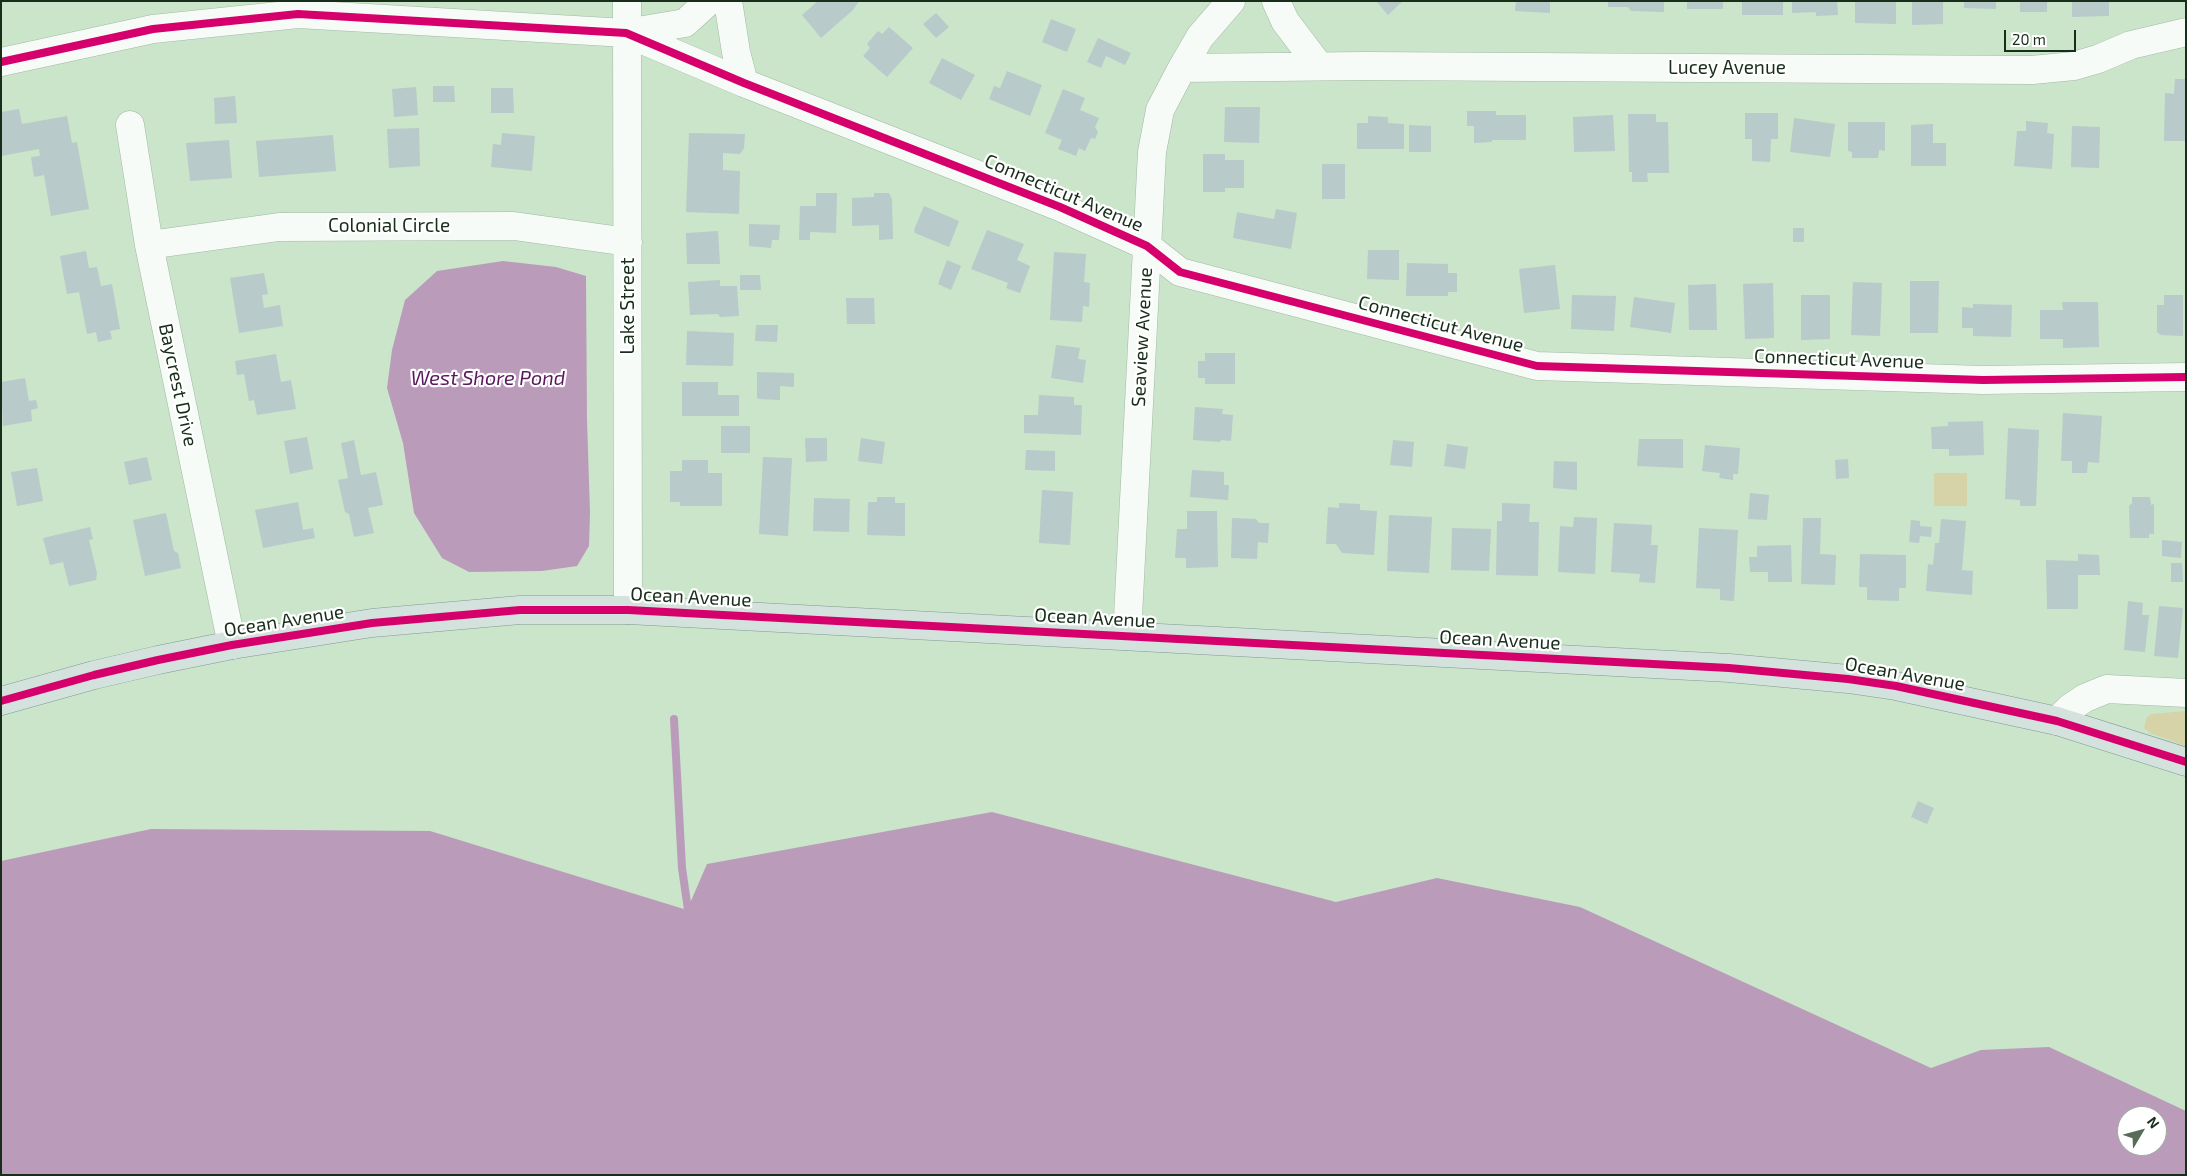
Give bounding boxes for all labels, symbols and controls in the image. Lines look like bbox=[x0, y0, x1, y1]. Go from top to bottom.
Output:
scale bar bbox=[2007, 20, 2080, 52]
text: 20 m bbox=[2012, 30, 2046, 48]
street label: Lucey Avenue bbox=[1668, 57, 1786, 79]
street label: Connecticut Avenue bbox=[981, 149, 1147, 237]
street label: Colonial Circle bbox=[328, 215, 450, 237]
street label: Lake Street bbox=[617, 258, 639, 354]
street label: Seaview Avenue bbox=[1127, 267, 1157, 407]
street label: Connecticut Avenue bbox=[1356, 291, 1526, 357]
street label: Baycrest Drive bbox=[154, 321, 202, 449]
street label: Connecticut Avenue bbox=[1753, 345, 1925, 373]
water label: West Shore Pond bbox=[411, 366, 565, 390]
street label: Ocean Avenue bbox=[630, 582, 752, 612]
street label: Ocean Avenue bbox=[222, 600, 346, 642]
street label: Ocean Avenue bbox=[1034, 603, 1156, 633]
street label: Ocean Avenue bbox=[1439, 625, 1561, 655]
street label: Ocean Avenue bbox=[1843, 652, 1967, 696]
north arrow bbox=[2117, 1106, 2167, 1156]
text: N bbox=[2144, 1113, 2163, 1131]

